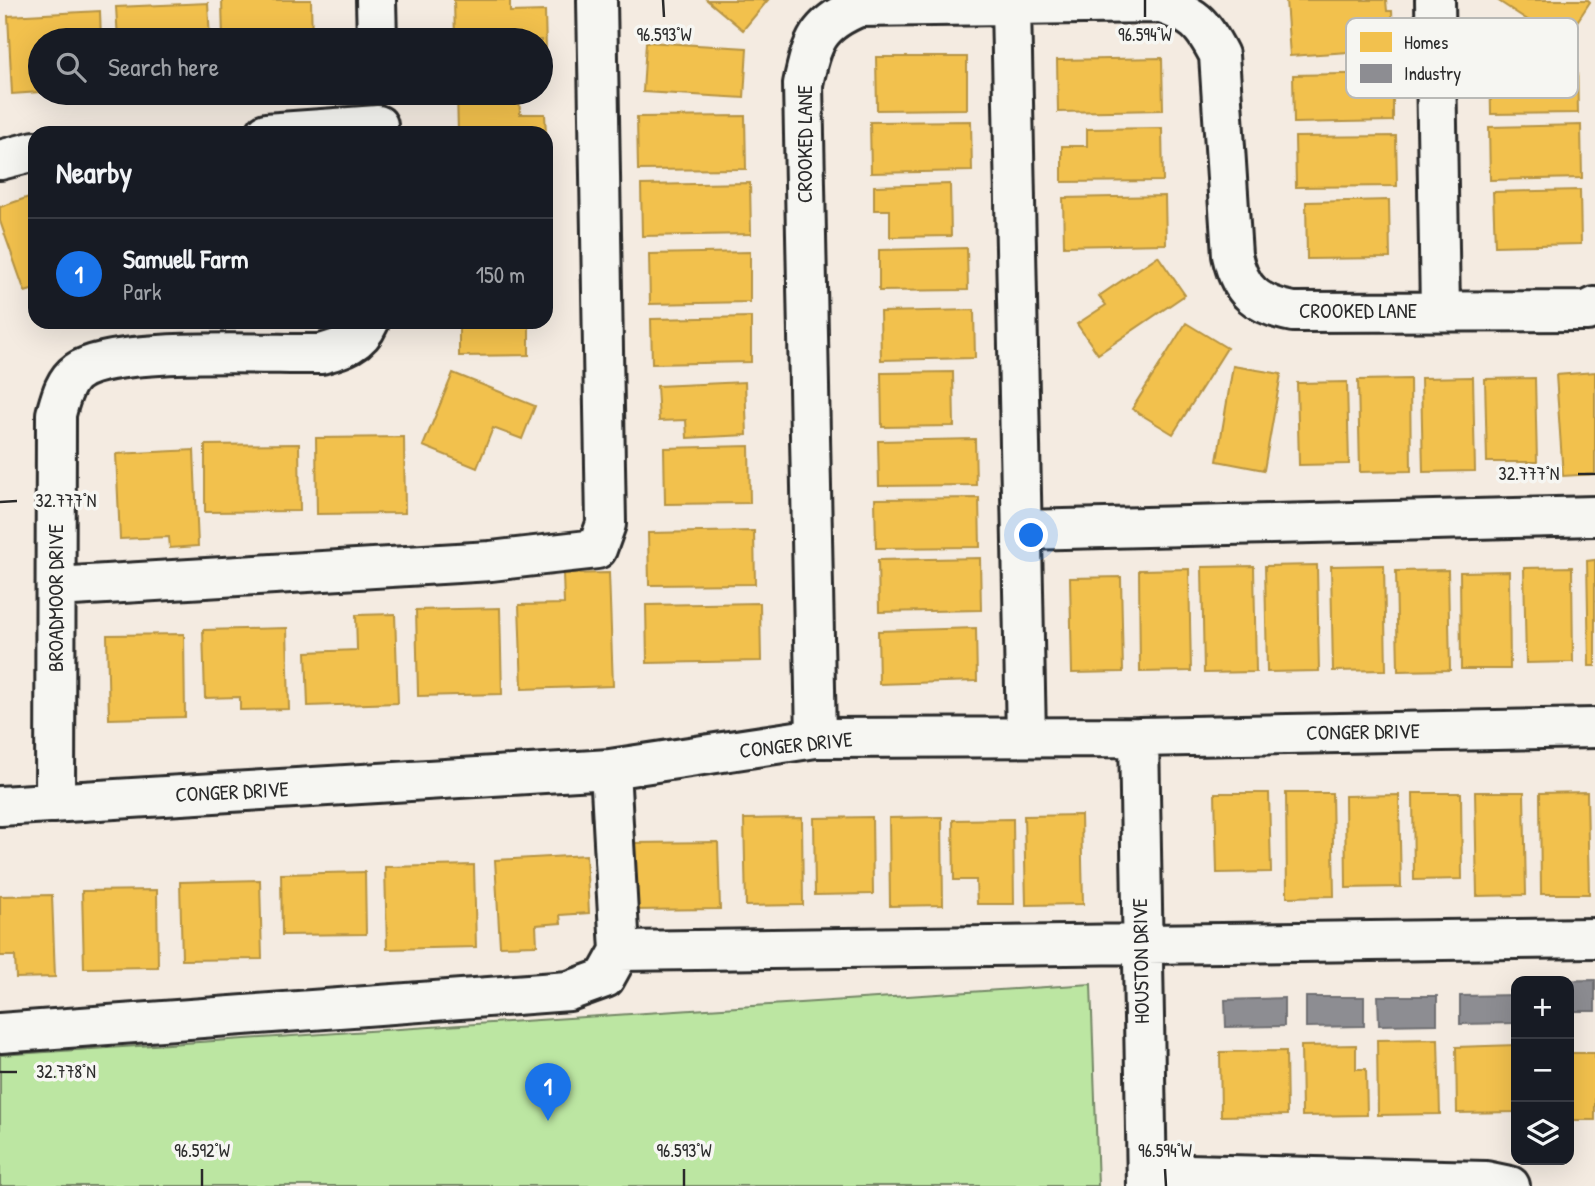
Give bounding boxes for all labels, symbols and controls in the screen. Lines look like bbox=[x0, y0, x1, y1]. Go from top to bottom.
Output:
legend bbox=[1346, 18, 1578, 98]
text: 96.593°W bbox=[636, 22, 692, 47]
text: 96.594°W bbox=[1118, 22, 1172, 47]
search box bbox=[28, 28, 553, 105]
text: Homes bbox=[1404, 29, 1448, 55]
icon: search bbox=[52, 48, 90, 86]
text: Search here bbox=[108, 49, 219, 84]
text: Industry bbox=[1404, 60, 1461, 86]
street label: CROOKED LANE bbox=[790, 85, 819, 203]
text: Nearby bbox=[56, 152, 132, 192]
text: Samuell Farm bbox=[123, 241, 248, 276]
text: 1 bbox=[75, 259, 83, 290]
text: 150 m bbox=[476, 259, 525, 290]
text: Park bbox=[123, 276, 161, 307]
street label: CROOKED LANE bbox=[1299, 296, 1417, 325]
text: 32.777°N bbox=[1499, 461, 1559, 486]
text: 32.777°N bbox=[36, 488, 96, 513]
your location bbox=[1014, 518, 1048, 552]
street label: BROADMOOR DRIVE bbox=[41, 524, 70, 672]
street label: CONGER DRIVE bbox=[1306, 716, 1420, 747]
street label: CONGER DRIVE bbox=[738, 724, 854, 765]
street label: CONGER DRIVE bbox=[174, 774, 289, 809]
street label: HOUSTON DRIVE bbox=[1125, 898, 1156, 1024]
map controls bbox=[1511, 976, 1574, 1165]
button: + bbox=[1511, 976, 1574, 1039]
button: − bbox=[1511, 1039, 1574, 1102]
text: 32.778°N bbox=[36, 1059, 96, 1084]
pin: 1 bbox=[525, 1063, 571, 1121]
button: layers bbox=[1511, 1102, 1574, 1165]
text: 96.592°W bbox=[174, 1138, 230, 1163]
text: 96.593°W bbox=[656, 1138, 712, 1163]
text: 96.594°W bbox=[1138, 1138, 1192, 1163]

